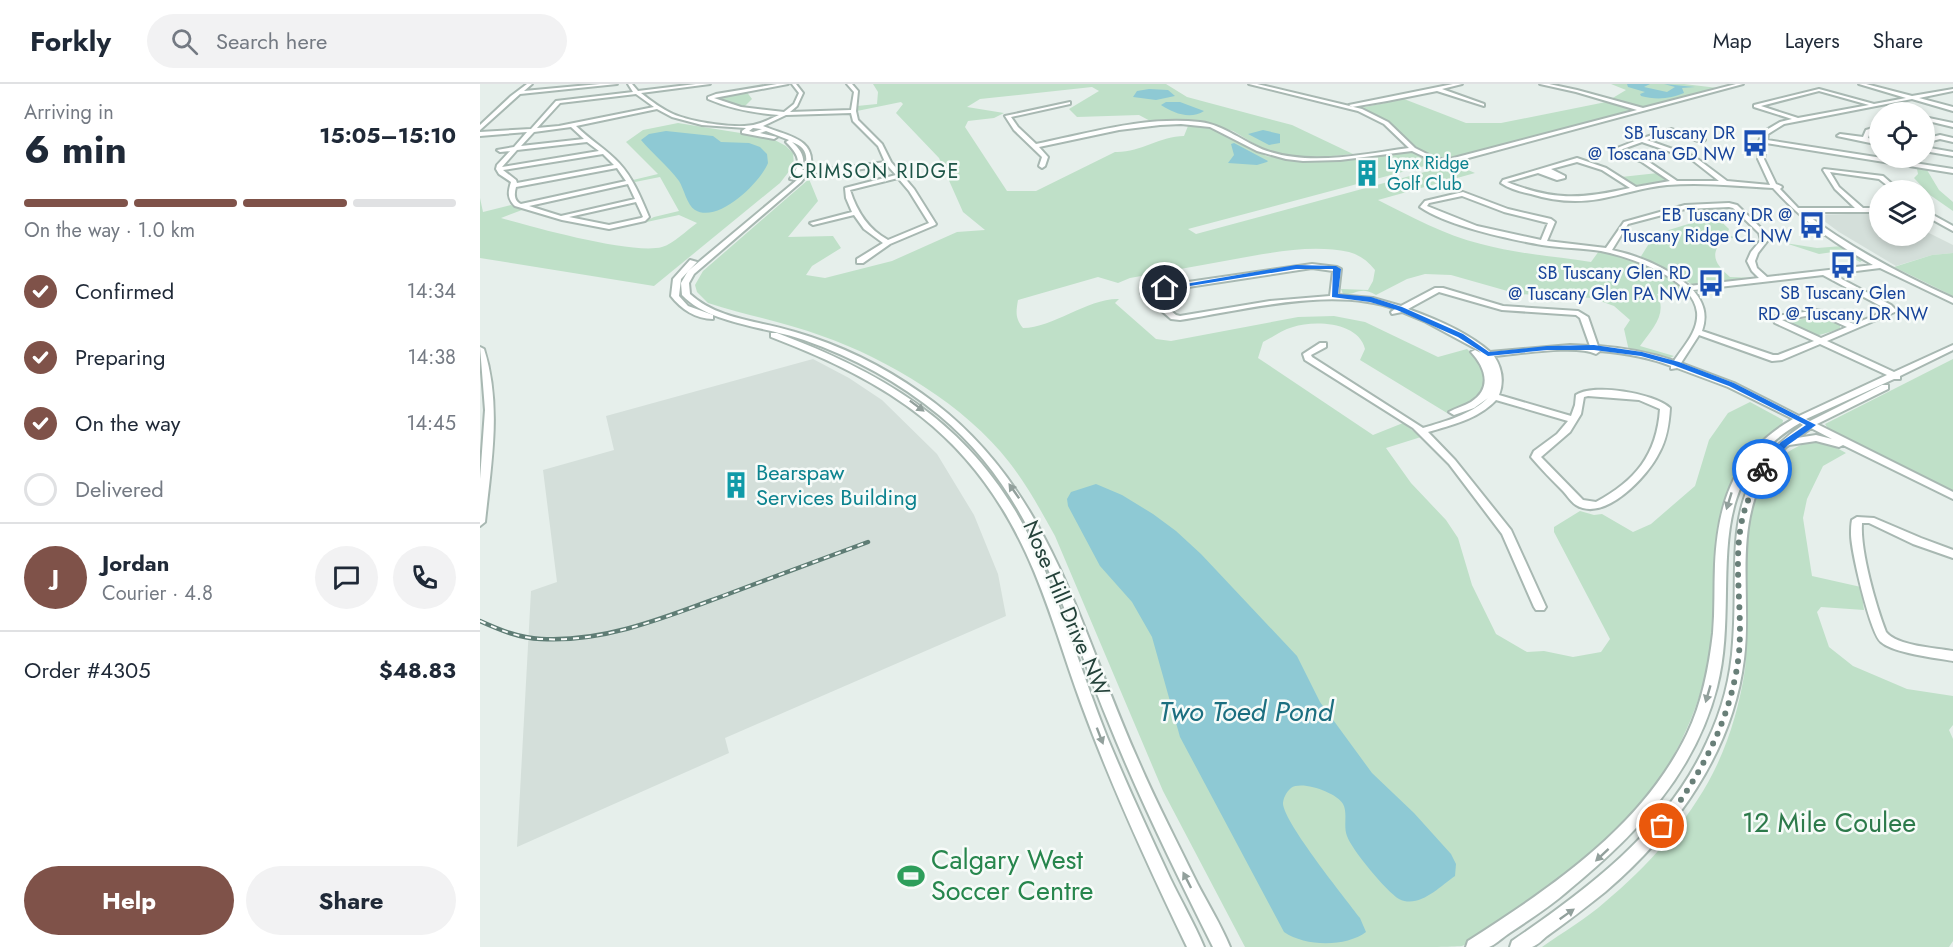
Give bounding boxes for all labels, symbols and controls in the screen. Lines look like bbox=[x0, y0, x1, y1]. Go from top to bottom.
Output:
search box bbox=[147, 14, 567, 68]
text: Forkly bbox=[30, 21, 111, 62]
icon: search bbox=[168, 25, 201, 58]
text: Search here bbox=[216, 25, 327, 57]
text: Map bbox=[1713, 26, 1752, 56]
text: Layers bbox=[1785, 26, 1840, 56]
text: Share bbox=[1873, 26, 1923, 56]
text: Arriving in bbox=[24, 98, 114, 127]
map controls bbox=[1869, 102, 1935, 246]
button: locate bbox=[1869, 102, 1935, 168]
text: 15:05–15:10 bbox=[319, 119, 456, 151]
place label: SB Tuscany DR @ Toscana GD NW bbox=[1588, 120, 1735, 167]
text: 6 min bbox=[24, 121, 127, 178]
bus stop icon: SB Tuscany DR @ Toscana GD NW bbox=[1740, 128, 1770, 158]
place label: Lynx Ridge Golf Club bbox=[1387, 150, 1469, 197]
district label: CRIMSON RIDGE bbox=[790, 157, 960, 186]
building icon: Lynx Ridge Golf Club bbox=[1352, 158, 1382, 188]
button: layers bbox=[1869, 180, 1935, 246]
place label: EB Tuscany DR @ Tuscany Ridge CL NW bbox=[1621, 202, 1792, 249]
bus stop icon: EB Tuscany DR @ Tuscany Ridge CL NW bbox=[1797, 210, 1827, 240]
text: On the way · 1.0 km bbox=[24, 216, 195, 245]
bus stop icon: SB Tuscany Glen RD @ Tuscany DR NW bbox=[1828, 250, 1858, 280]
place label: SB Tuscany Glen RD @ Tuscany Glen PA NW bbox=[1508, 260, 1691, 307]
pin bbox=[1139, 262, 1190, 313]
bus stop icon: SB Tuscany Glen RD @ Tuscany Glen PA NW bbox=[1696, 268, 1726, 298]
icon: home bbox=[1148, 271, 1181, 304]
icon: check bbox=[24, 275, 57, 308]
text: Confirmed bbox=[75, 275, 174, 307]
text: 14:34 bbox=[407, 277, 456, 306]
place label: SB Tuscany Glen RD @ Tuscany DR NW bbox=[1758, 280, 1928, 327]
icon: check bbox=[24, 341, 57, 374]
text: Preparing bbox=[75, 341, 166, 373]
text: 14:38 bbox=[408, 343, 456, 372]
one-way arrow bbox=[909, 400, 924, 412]
icon: check bbox=[24, 407, 57, 440]
text: On the way bbox=[75, 407, 180, 439]
text: 14:45 bbox=[406, 409, 456, 438]
courier bbox=[1732, 439, 1792, 499]
icon: bike bbox=[1746, 453, 1779, 486]
place label: Bearspaw Services Building bbox=[756, 456, 917, 513]
building icon: Bearspaw Services Building bbox=[721, 470, 751, 500]
text: Delivered bbox=[75, 473, 164, 505]
one-way arrow bbox=[1008, 484, 1020, 500]
one-way arrow bbox=[1724, 492, 1734, 511]
street label: Nose Hill Drive NW bbox=[1015, 515, 1119, 701]
button: chat bbox=[315, 546, 378, 609]
button: phone bbox=[393, 546, 456, 609]
text: Jordan bbox=[102, 547, 169, 579]
text: J bbox=[52, 561, 59, 593]
text: Courier · 4.8 bbox=[102, 579, 213, 608]
text: Order #4305 bbox=[24, 654, 151, 686]
text: $48.83 bbox=[379, 654, 456, 686]
one-way arrow bbox=[1703, 686, 1712, 704]
water label: Two Toed Pond bbox=[1159, 691, 1335, 732]
one-way arrow bbox=[1096, 727, 1106, 745]
pin bbox=[1636, 800, 1687, 851]
park label: 12 Mile Coulee bbox=[1742, 803, 1916, 842]
icon: bag bbox=[1645, 809, 1678, 842]
place label: Calgary West Soccer Centre bbox=[931, 840, 1093, 910]
one-way arrow bbox=[1595, 847, 1609, 861]
sports icon: Calgary West Soccer Centre bbox=[896, 861, 926, 891]
button: Help bbox=[24, 866, 234, 935]
button: Share bbox=[246, 866, 456, 935]
one-way arrow bbox=[1182, 871, 1192, 888]
one-way arrow bbox=[1558, 908, 1574, 920]

